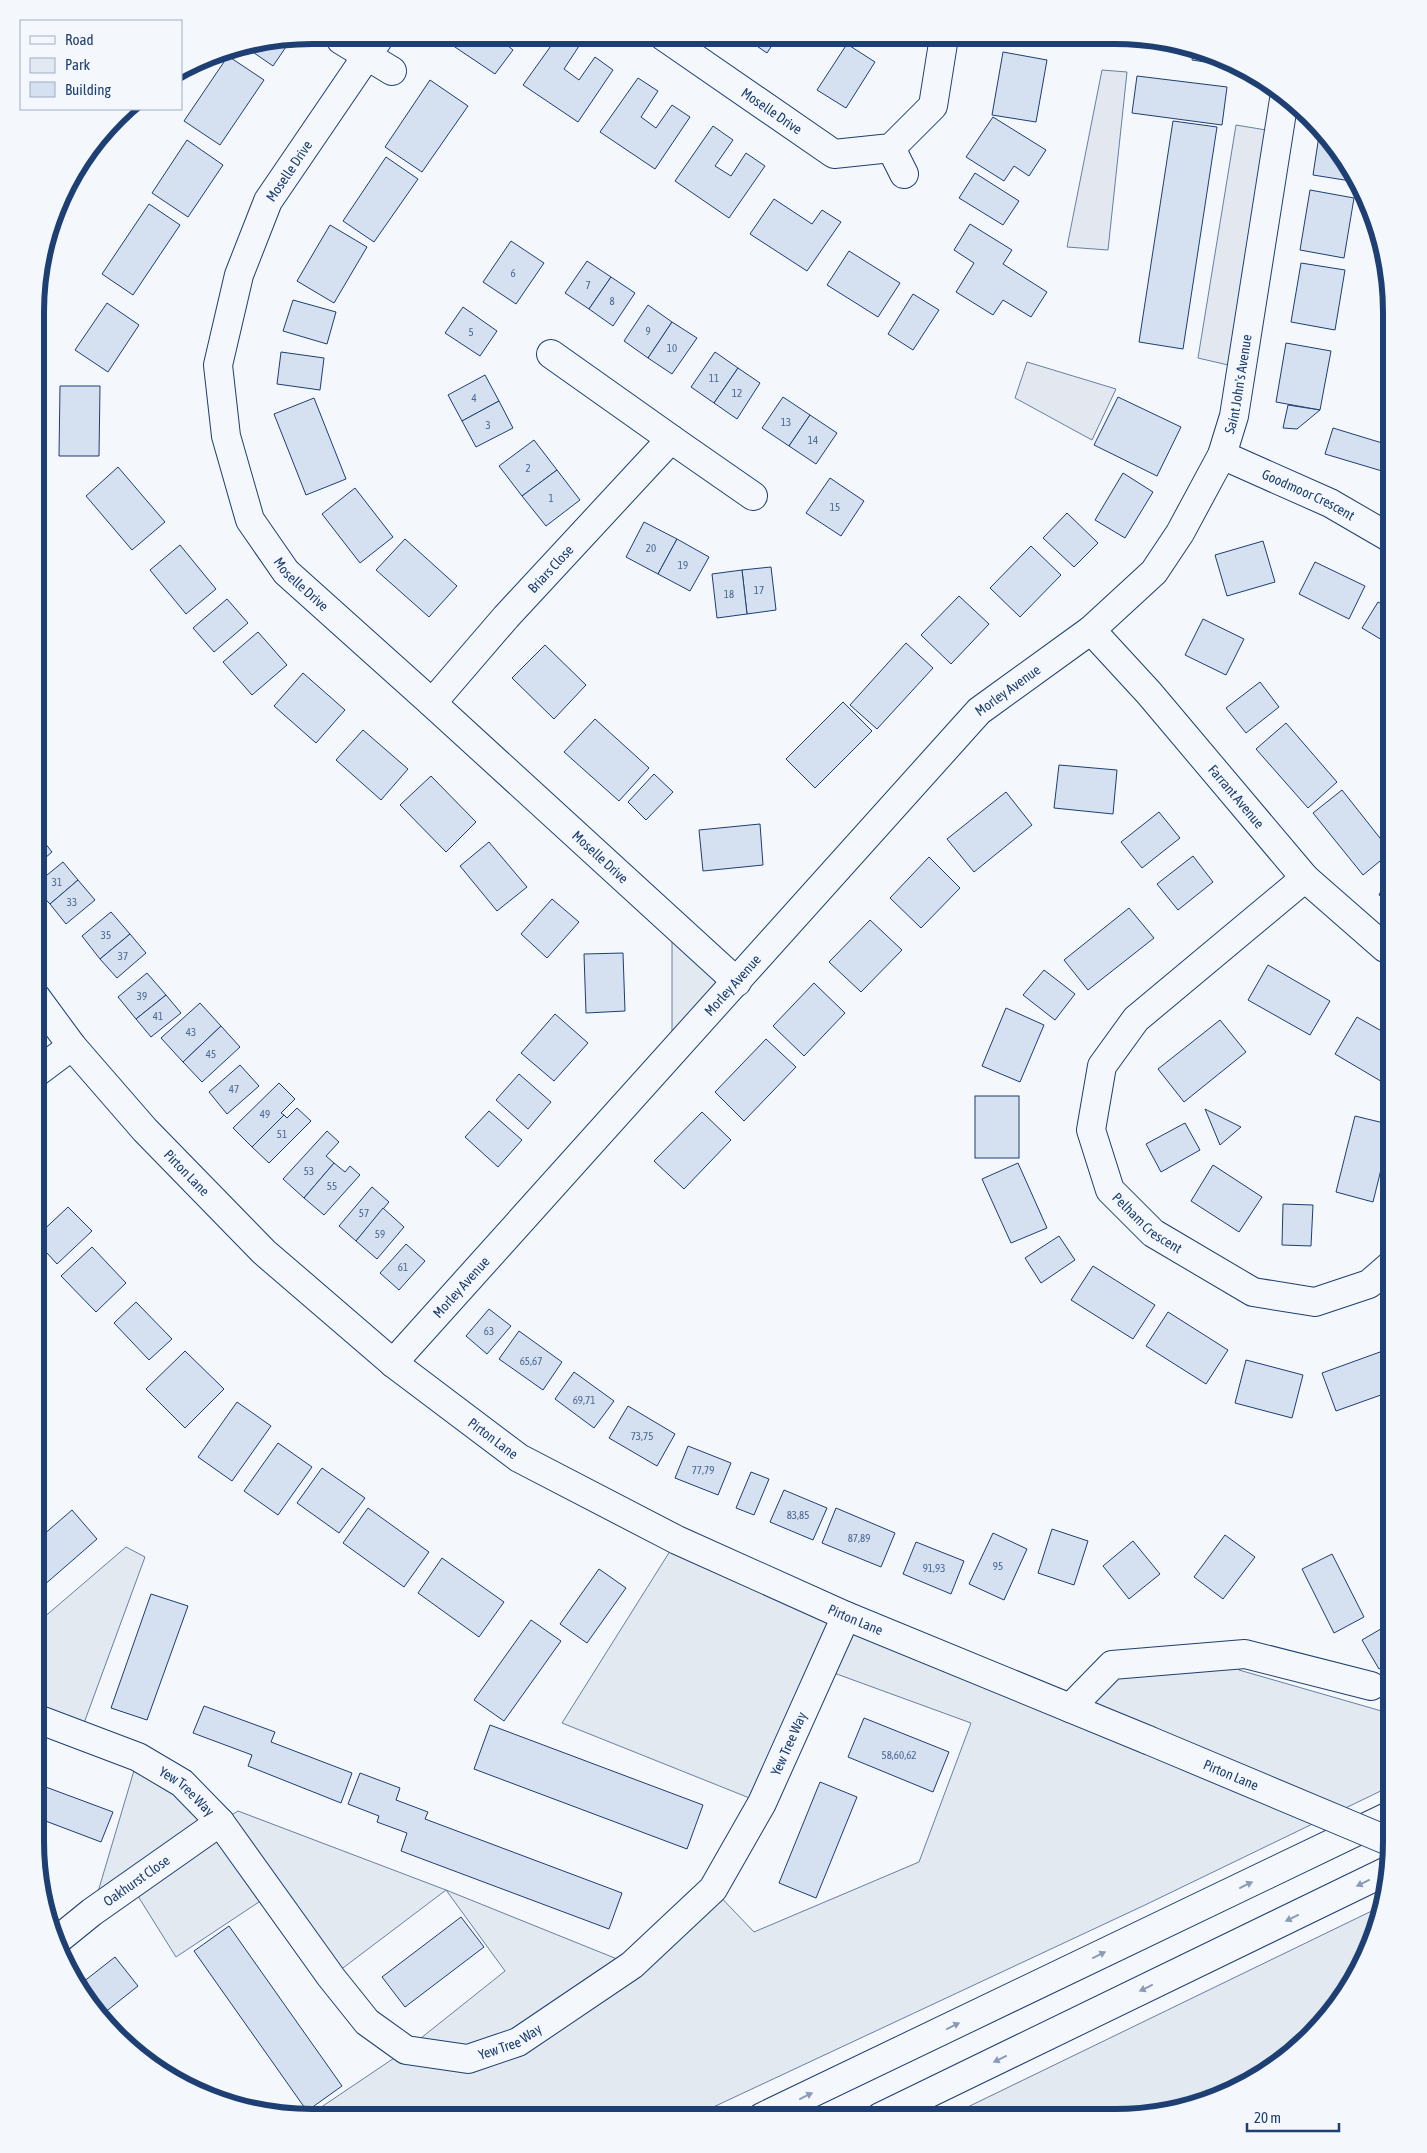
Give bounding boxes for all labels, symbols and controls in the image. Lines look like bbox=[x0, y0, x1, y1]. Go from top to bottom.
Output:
legend bbox=[20, 20, 182, 110]
text: Road bbox=[65, 31, 94, 48]
text: Park bbox=[65, 56, 90, 73]
text: Building bbox=[65, 81, 111, 98]
street label: Moselle Drive bbox=[738, 84, 805, 137]
street label: Moselle Drive bbox=[263, 138, 315, 204]
house number: 6 bbox=[510, 267, 516, 279]
house number: 7 bbox=[585, 279, 591, 291]
house number: 8 bbox=[609, 295, 615, 307]
house number: 9 bbox=[645, 325, 651, 337]
house number: 5 bbox=[468, 326, 474, 338]
street label: Saint John's Avenue bbox=[1221, 333, 1255, 436]
house number: 10 bbox=[667, 342, 677, 354]
house number: 11 bbox=[709, 372, 719, 384]
house number: 12 bbox=[732, 387, 742, 399]
house number: 4 bbox=[471, 392, 477, 404]
house number: 13 bbox=[781, 416, 791, 428]
house number: 3 bbox=[485, 419, 491, 431]
house number: 14 bbox=[808, 434, 818, 446]
house number: 2 bbox=[525, 462, 531, 474]
street label: Goodmoor Crescent bbox=[1260, 466, 1358, 524]
house number: 1 bbox=[548, 492, 554, 504]
house number: 15 bbox=[830, 501, 840, 513]
street label: Briars Close bbox=[525, 542, 577, 596]
house number: 20 bbox=[646, 542, 656, 554]
street label: Moselle Drive bbox=[270, 554, 332, 614]
house number: 19 bbox=[678, 559, 688, 571]
house number: 17 bbox=[754, 584, 764, 596]
house number: 18 bbox=[724, 588, 734, 600]
street label: Morley Avenue bbox=[972, 661, 1043, 719]
street label: Farrant Avenue bbox=[1205, 762, 1268, 831]
street label: Moselle Drive bbox=[569, 827, 632, 887]
house number: 31 bbox=[52, 876, 62, 888]
house number: 33 bbox=[67, 896, 77, 908]
house number: 35 bbox=[101, 929, 111, 941]
house number: 37 bbox=[118, 950, 128, 962]
street label: Morley Avenue bbox=[701, 951, 764, 1019]
house number: 39 bbox=[137, 990, 147, 1002]
house number: 41 bbox=[153, 1010, 163, 1022]
house number: 43 bbox=[186, 1026, 196, 1038]
house number: 45 bbox=[206, 1048, 216, 1060]
house number: 47 bbox=[229, 1083, 239, 1095]
house number: 49 bbox=[260, 1108, 270, 1120]
house number: 51 bbox=[277, 1128, 287, 1140]
street label: Pirton Lane bbox=[161, 1146, 213, 1199]
house number: 53 bbox=[304, 1165, 314, 1177]
house number: 55 bbox=[327, 1180, 337, 1192]
street label: Pelham Crescent bbox=[1109, 1189, 1185, 1256]
house number: 57 bbox=[359, 1207, 369, 1219]
house number: 59 bbox=[375, 1228, 385, 1240]
street label: Morley Avenue bbox=[430, 1253, 493, 1321]
house number: 61 bbox=[398, 1261, 408, 1273]
house number: 63 bbox=[484, 1325, 494, 1337]
house number: 65,67 bbox=[520, 1355, 542, 1367]
house number: 69,71 bbox=[573, 1394, 595, 1406]
street label: Pirton Lane bbox=[465, 1415, 521, 1462]
house number: 73,75 bbox=[631, 1430, 653, 1442]
house number: 77,79 bbox=[692, 1464, 714, 1476]
house number: 83,85 bbox=[787, 1509, 809, 1521]
house number: 87,89 bbox=[848, 1532, 870, 1544]
house number: 95 bbox=[993, 1560, 1003, 1572]
house number: 91,93 bbox=[923, 1562, 945, 1574]
street label: Pirton Lane bbox=[825, 1601, 885, 1638]
street label: Yew Tree Way bbox=[767, 1709, 810, 1778]
house number: 58,60,62 bbox=[882, 1749, 916, 1761]
street label: Pirton Lane bbox=[1201, 1756, 1261, 1793]
street label: Yew Tree Way bbox=[156, 1763, 218, 1819]
street label: Oakhurst Close bbox=[100, 1852, 173, 1910]
one-way arrow bbox=[1356, 1880, 1370, 1888]
one-way arrow bbox=[1239, 1881, 1253, 1889]
one-way arrow bbox=[1285, 1914, 1299, 1922]
one-way arrow bbox=[1092, 1951, 1107, 1960]
one-way arrow bbox=[1139, 1985, 1153, 1993]
street label: Yew Tree Way bbox=[476, 2020, 545, 2063]
one-way arrow bbox=[946, 2021, 960, 2029]
one-way arrow bbox=[993, 2056, 1007, 2064]
one-way arrow bbox=[799, 2092, 813, 2100]
scale bar bbox=[1247, 2100, 1340, 2132]
text: 20 m bbox=[1254, 2109, 1281, 2126]

